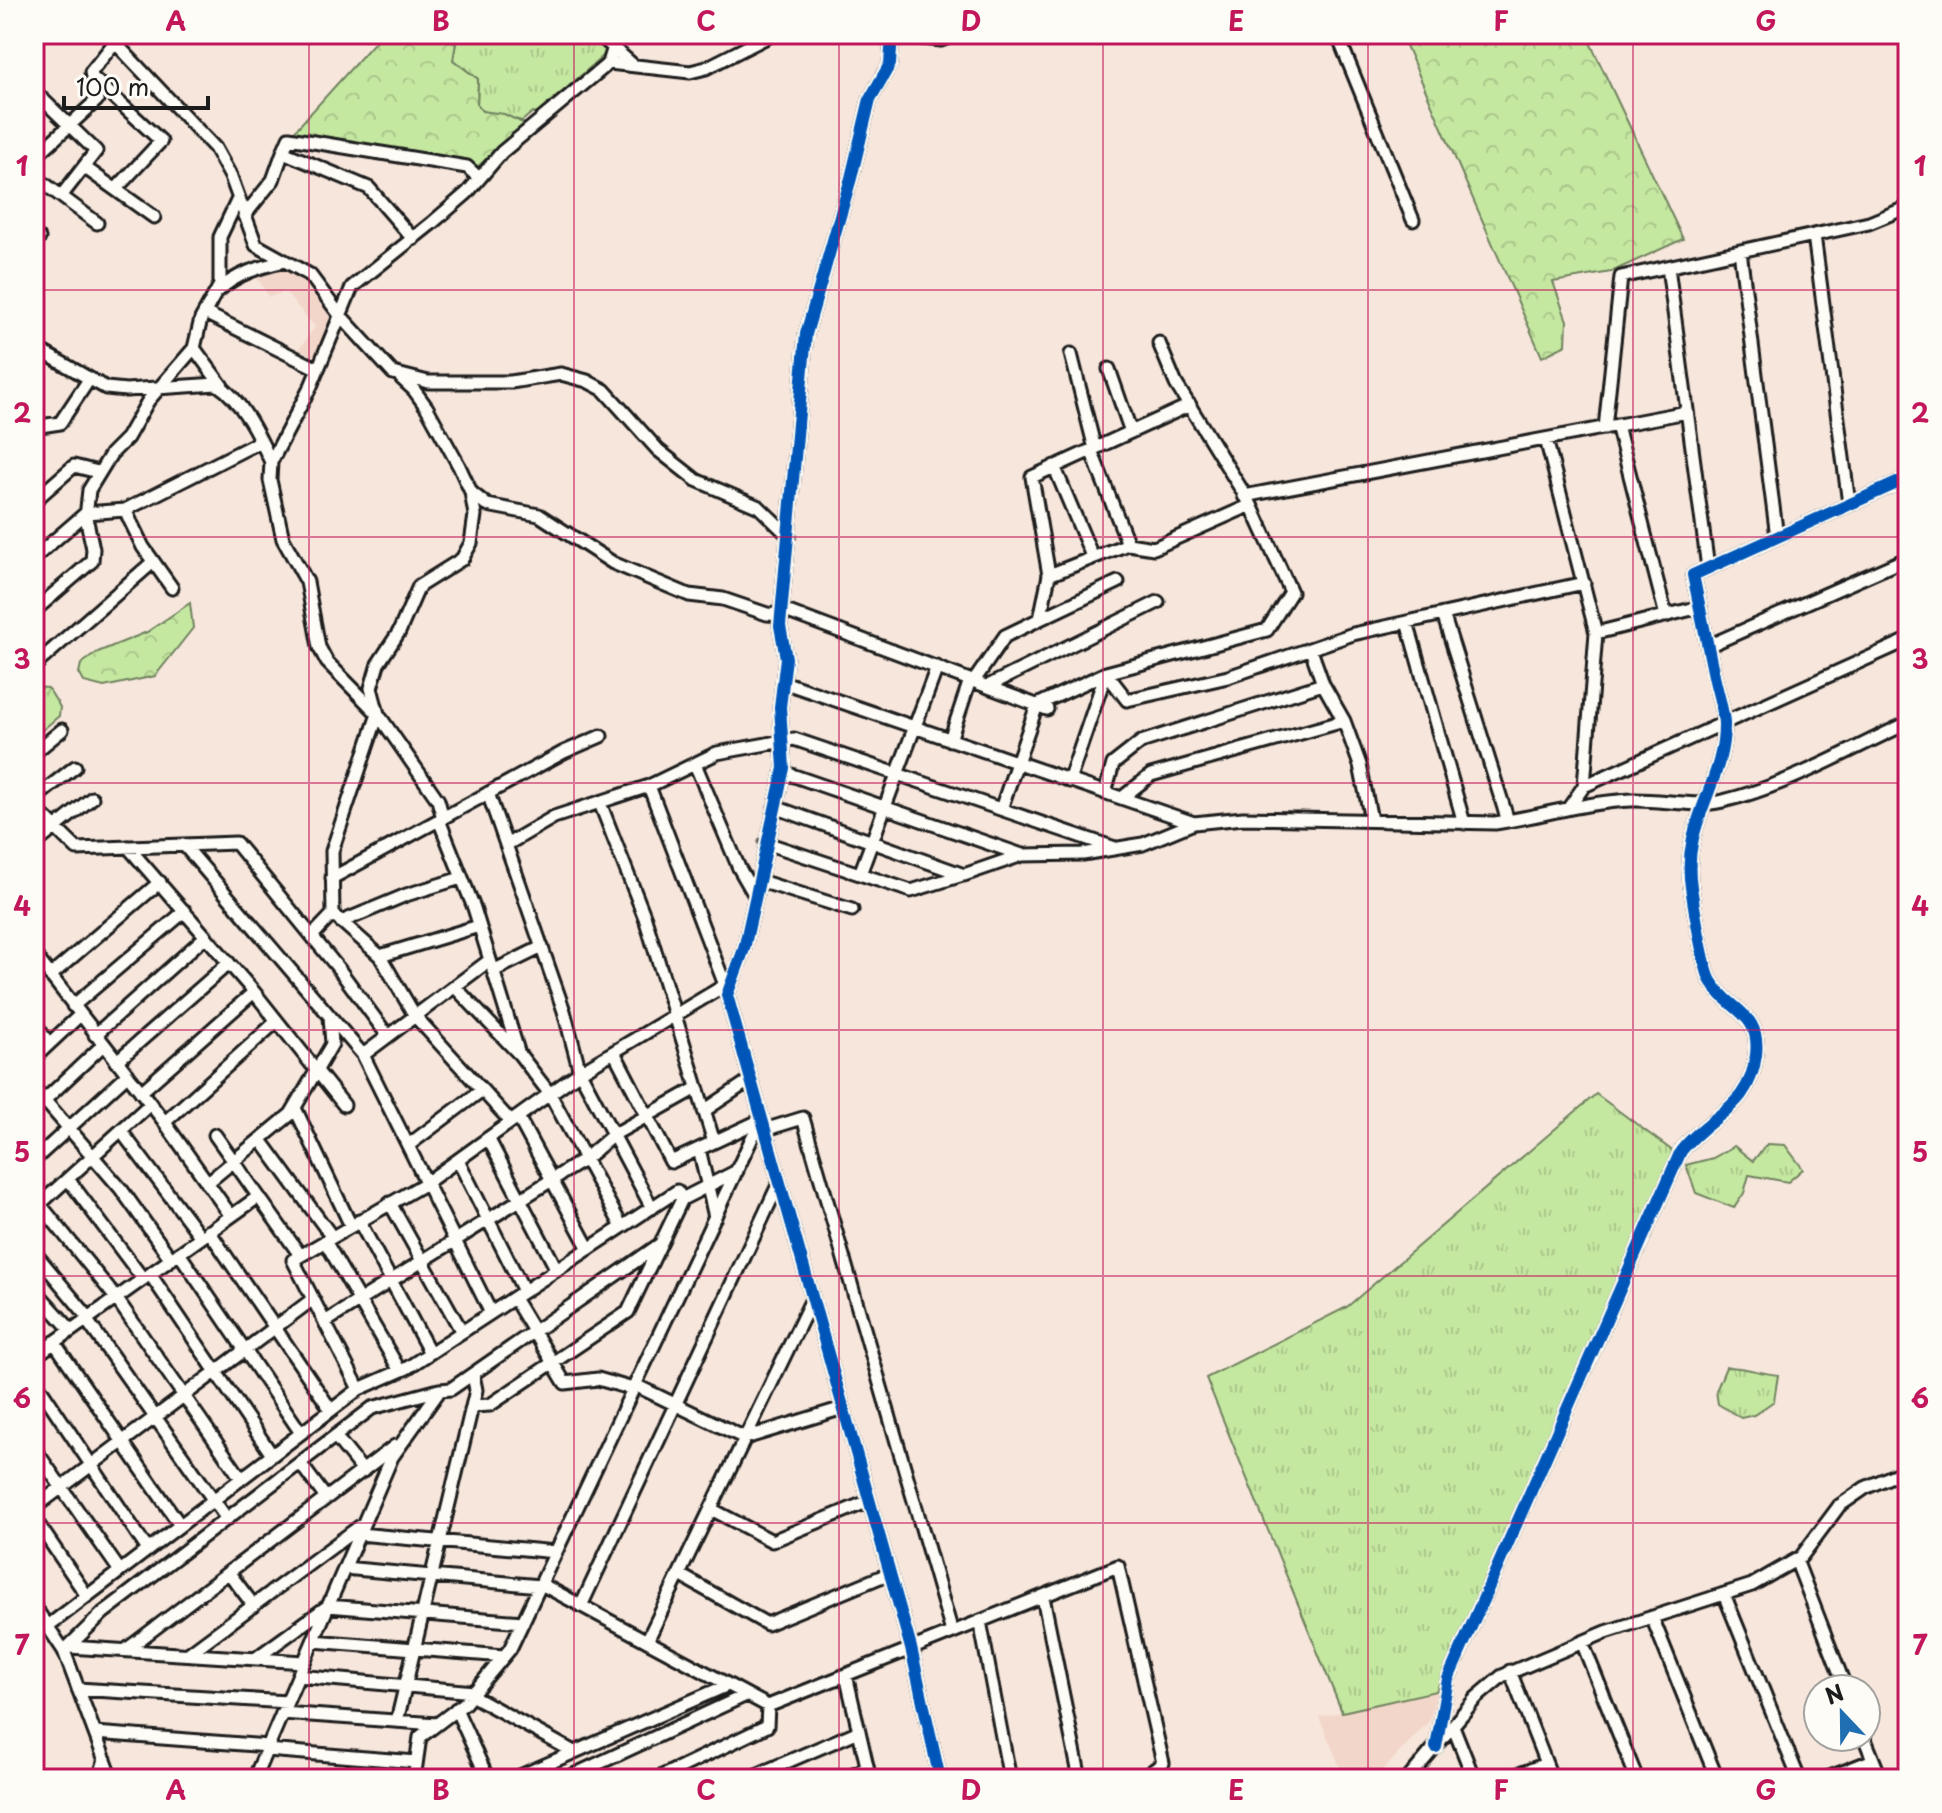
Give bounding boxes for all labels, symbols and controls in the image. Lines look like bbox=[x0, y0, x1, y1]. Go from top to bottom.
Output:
text: A bbox=[166, 1, 186, 40]
text: B bbox=[432, 1, 450, 40]
text: C bbox=[696, 1, 716, 40]
text: D bbox=[961, 1, 981, 40]
text: E bbox=[1228, 1, 1244, 40]
text: F bbox=[1493, 1, 1509, 40]
text: G bbox=[1755, 1, 1777, 40]
scale bar bbox=[64, 60, 208, 110]
text: 100 m bbox=[76, 68, 149, 104]
text: 1 bbox=[16, 146, 28, 185]
text: 1 bbox=[1914, 146, 1926, 185]
text: 2 bbox=[13, 393, 31, 432]
text: 2 bbox=[1911, 393, 1929, 432]
text: 3 bbox=[13, 639, 31, 678]
text: 3 bbox=[1911, 639, 1929, 678]
text: 4 bbox=[13, 886, 31, 925]
text: 4 bbox=[1911, 886, 1929, 925]
text: 5 bbox=[14, 1132, 30, 1171]
text: 5 bbox=[1912, 1132, 1928, 1171]
text: 6 bbox=[13, 1378, 31, 1417]
text: 6 bbox=[1911, 1378, 1929, 1417]
text: 7 bbox=[15, 1625, 30, 1664]
text: 7 bbox=[1913, 1625, 1928, 1664]
north arrow bbox=[1802, 1673, 1882, 1753]
text: N bbox=[1820, 1675, 1848, 1712]
text: A bbox=[166, 1770, 186, 1809]
text: B bbox=[432, 1770, 450, 1809]
text: C bbox=[696, 1770, 716, 1809]
text: D bbox=[961, 1770, 981, 1809]
text: E bbox=[1228, 1770, 1244, 1809]
text: F bbox=[1493, 1770, 1509, 1809]
text: G bbox=[1755, 1770, 1777, 1809]

